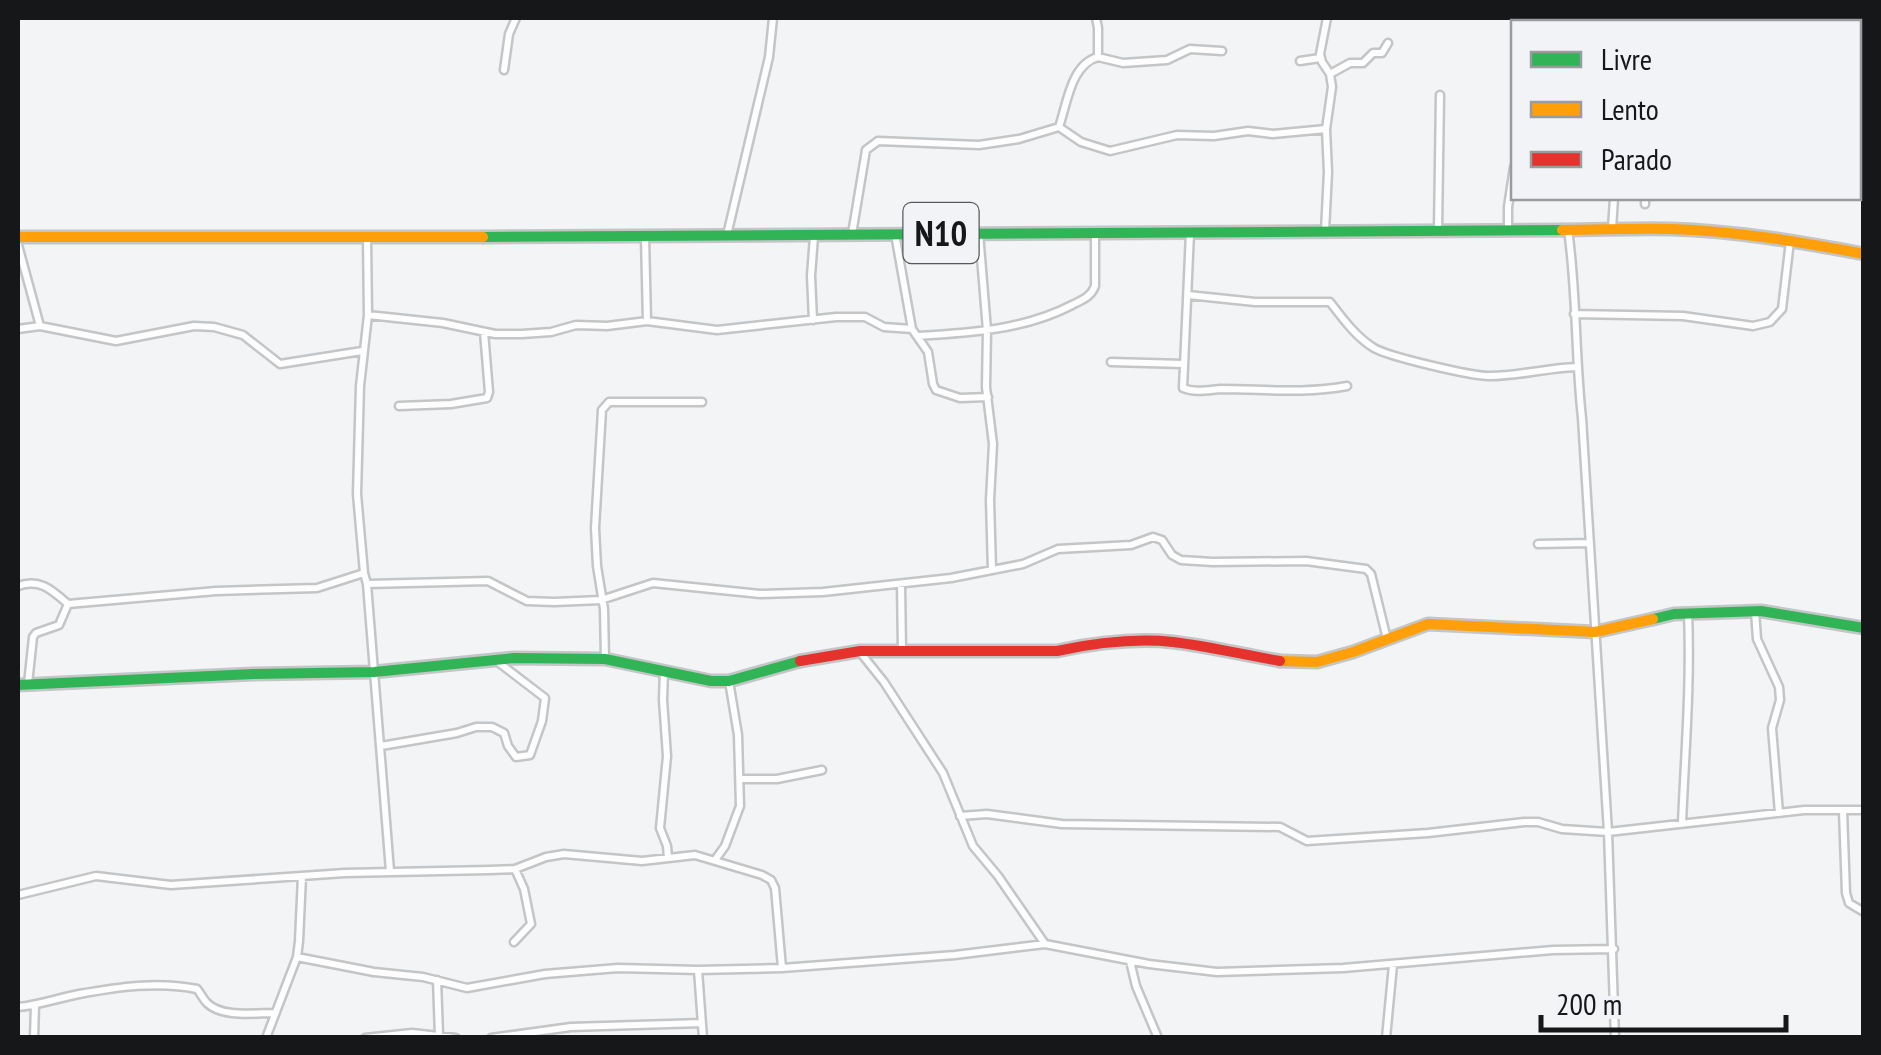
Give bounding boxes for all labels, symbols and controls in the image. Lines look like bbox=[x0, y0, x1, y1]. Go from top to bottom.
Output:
legend bbox=[1511, 20, 1861, 200]
text: Livre bbox=[1601, 39, 1652, 78]
text: Lento bbox=[1601, 89, 1659, 128]
text: Parado bbox=[1601, 139, 1672, 178]
road number: N10 bbox=[904, 203, 978, 263]
scale bar bbox=[1541, 970, 1786, 1032]
text: 200 m bbox=[1556, 984, 1622, 1023]

